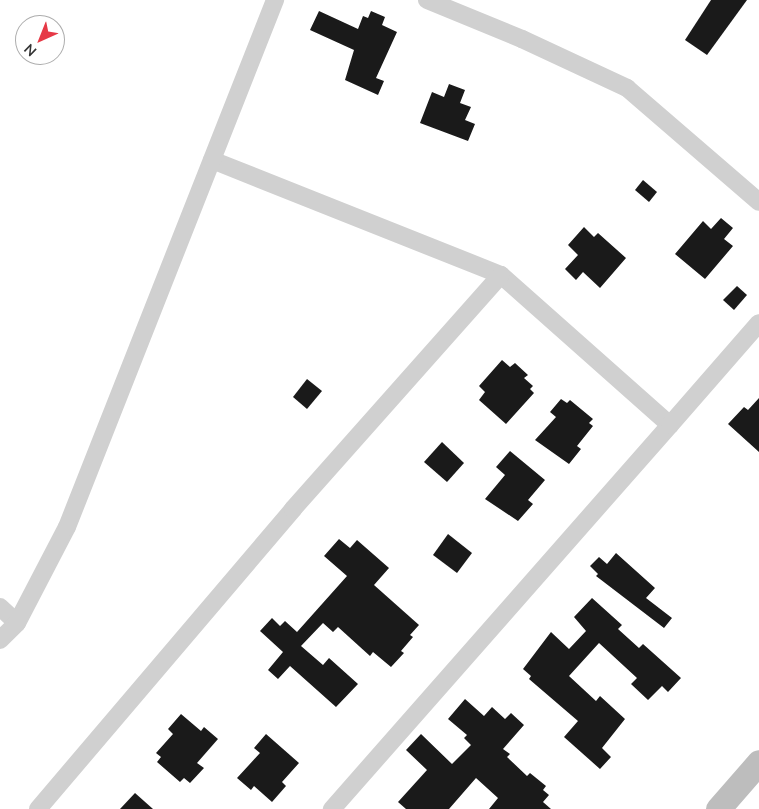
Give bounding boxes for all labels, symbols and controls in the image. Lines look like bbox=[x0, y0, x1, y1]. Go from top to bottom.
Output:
north arrow bbox=[15, 15, 65, 65]
text: N bbox=[20, 40, 40, 60]

